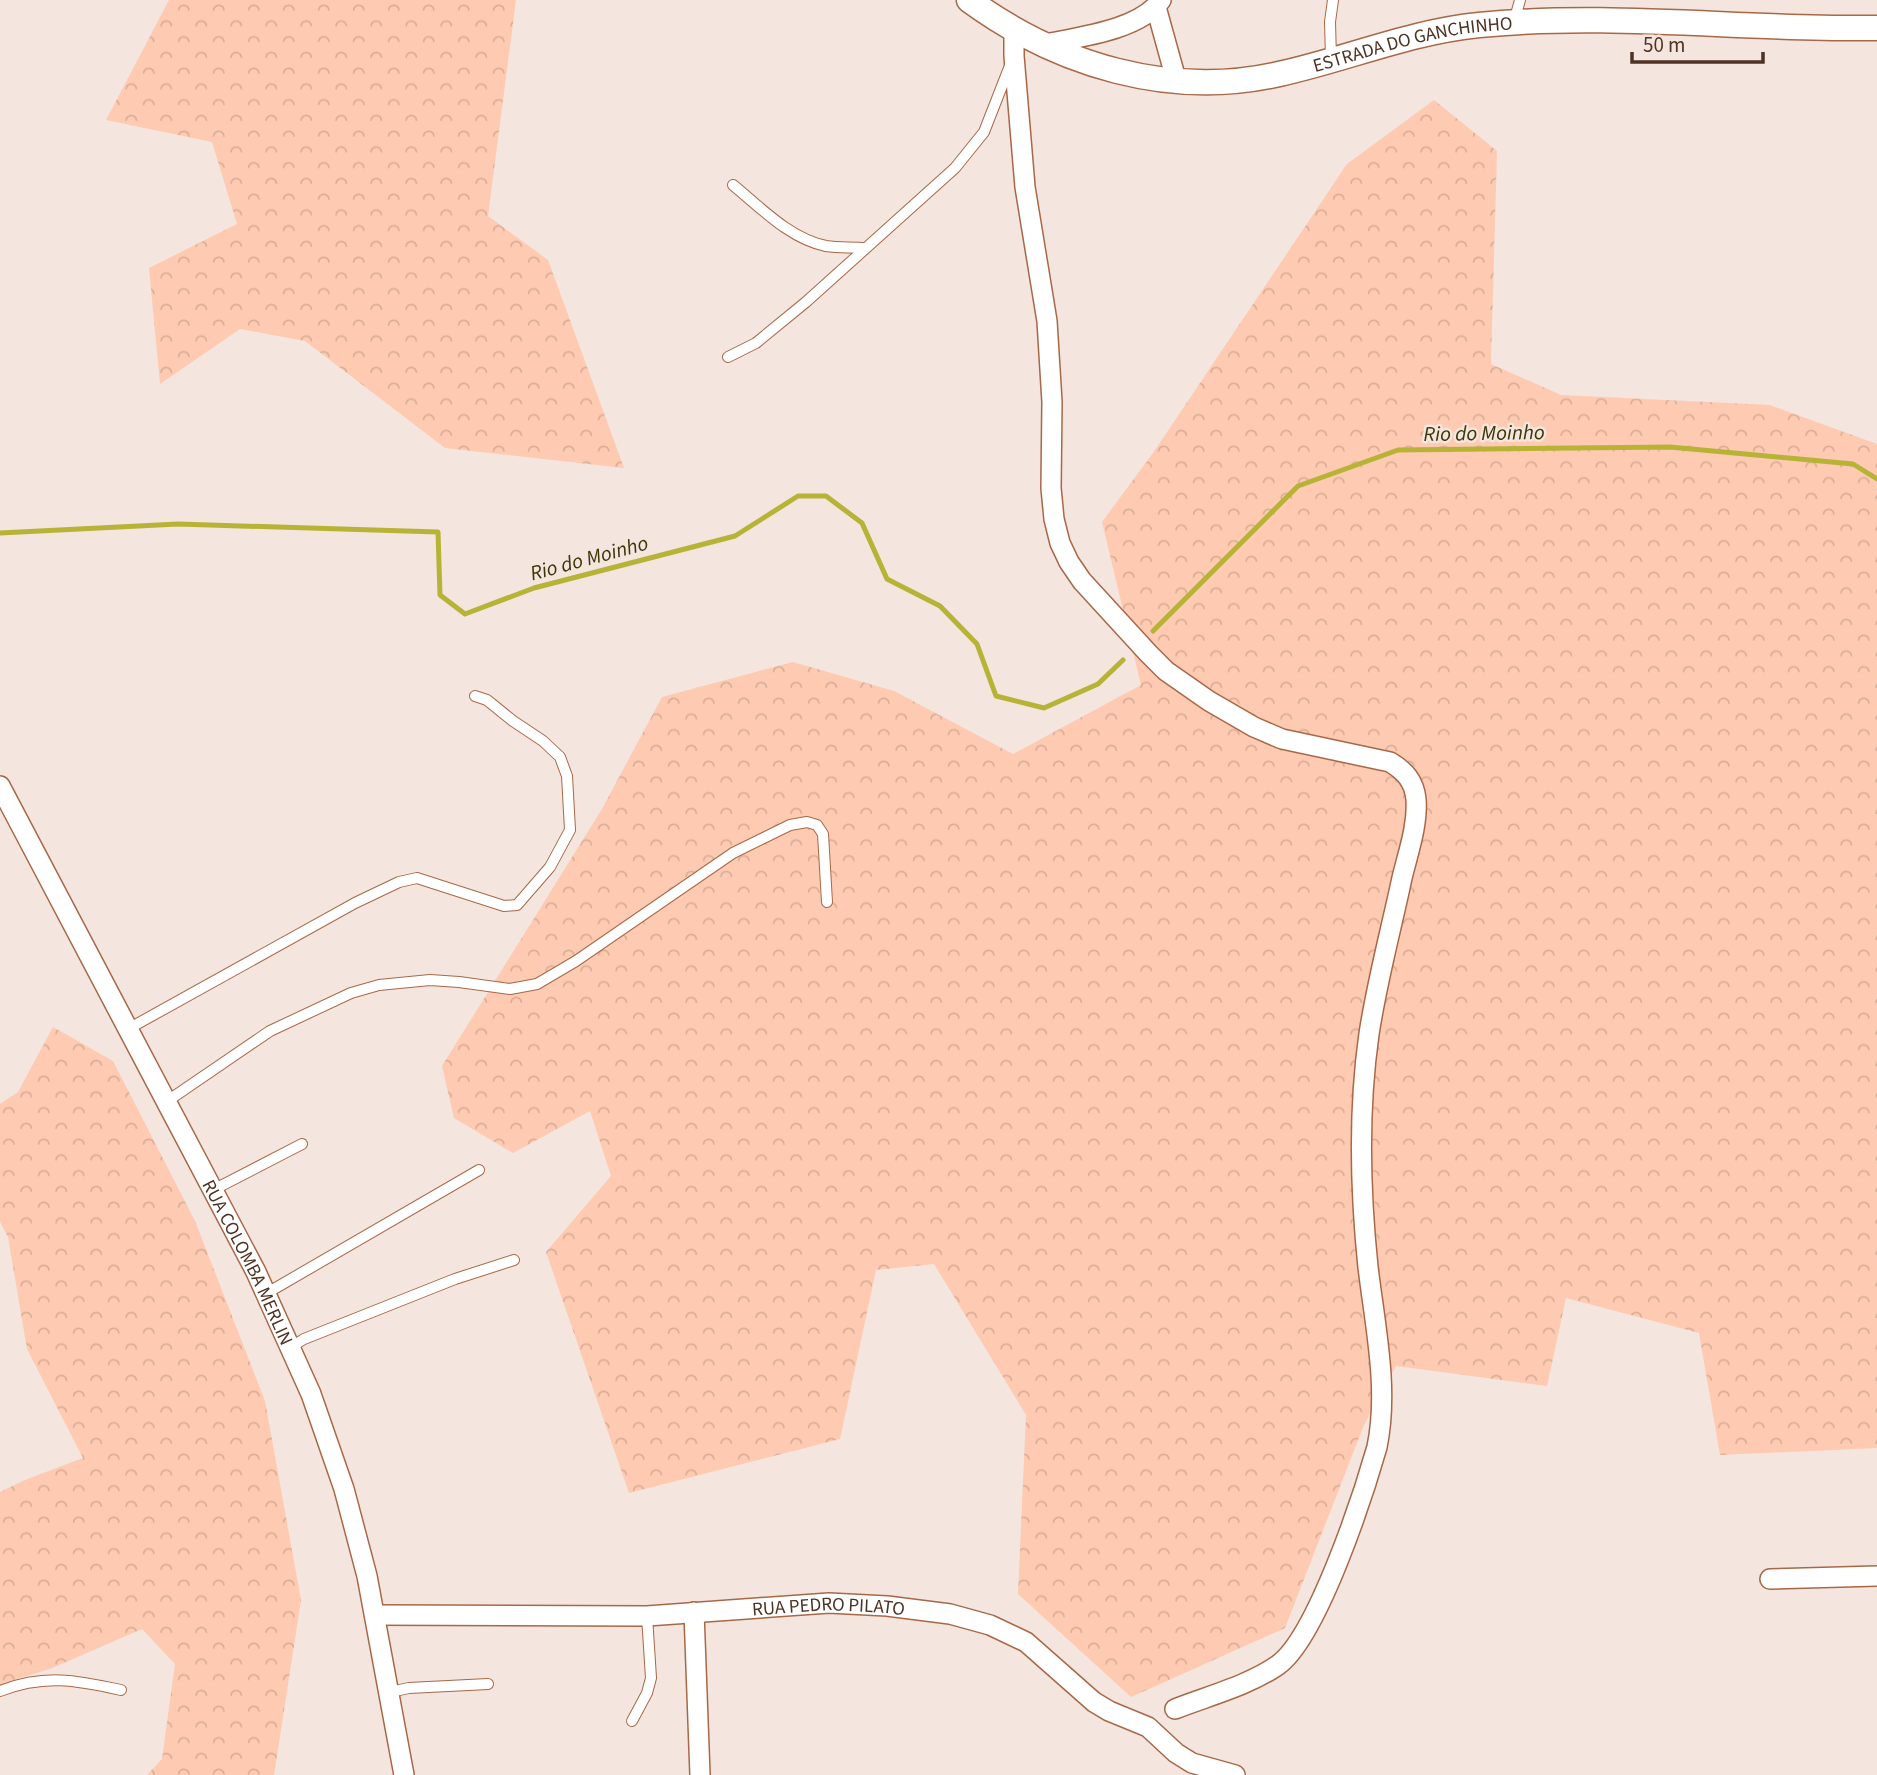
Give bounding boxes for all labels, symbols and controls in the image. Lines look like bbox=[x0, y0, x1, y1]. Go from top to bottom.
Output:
street label: ESTRADA DO GANCHINHO bbox=[1310, 10, 1513, 80]
scale bar bbox=[1632, 21, 1763, 65]
text: 50 m bbox=[1643, 30, 1685, 60]
water label: Rio do Moinho bbox=[1423, 417, 1545, 449]
water label: Rio do Moinho bbox=[527, 528, 651, 588]
street label: RUA COLOMBA MERLIN bbox=[195, 1175, 299, 1350]
street label: RUA PEDRO PILATO bbox=[751, 1591, 906, 1623]

